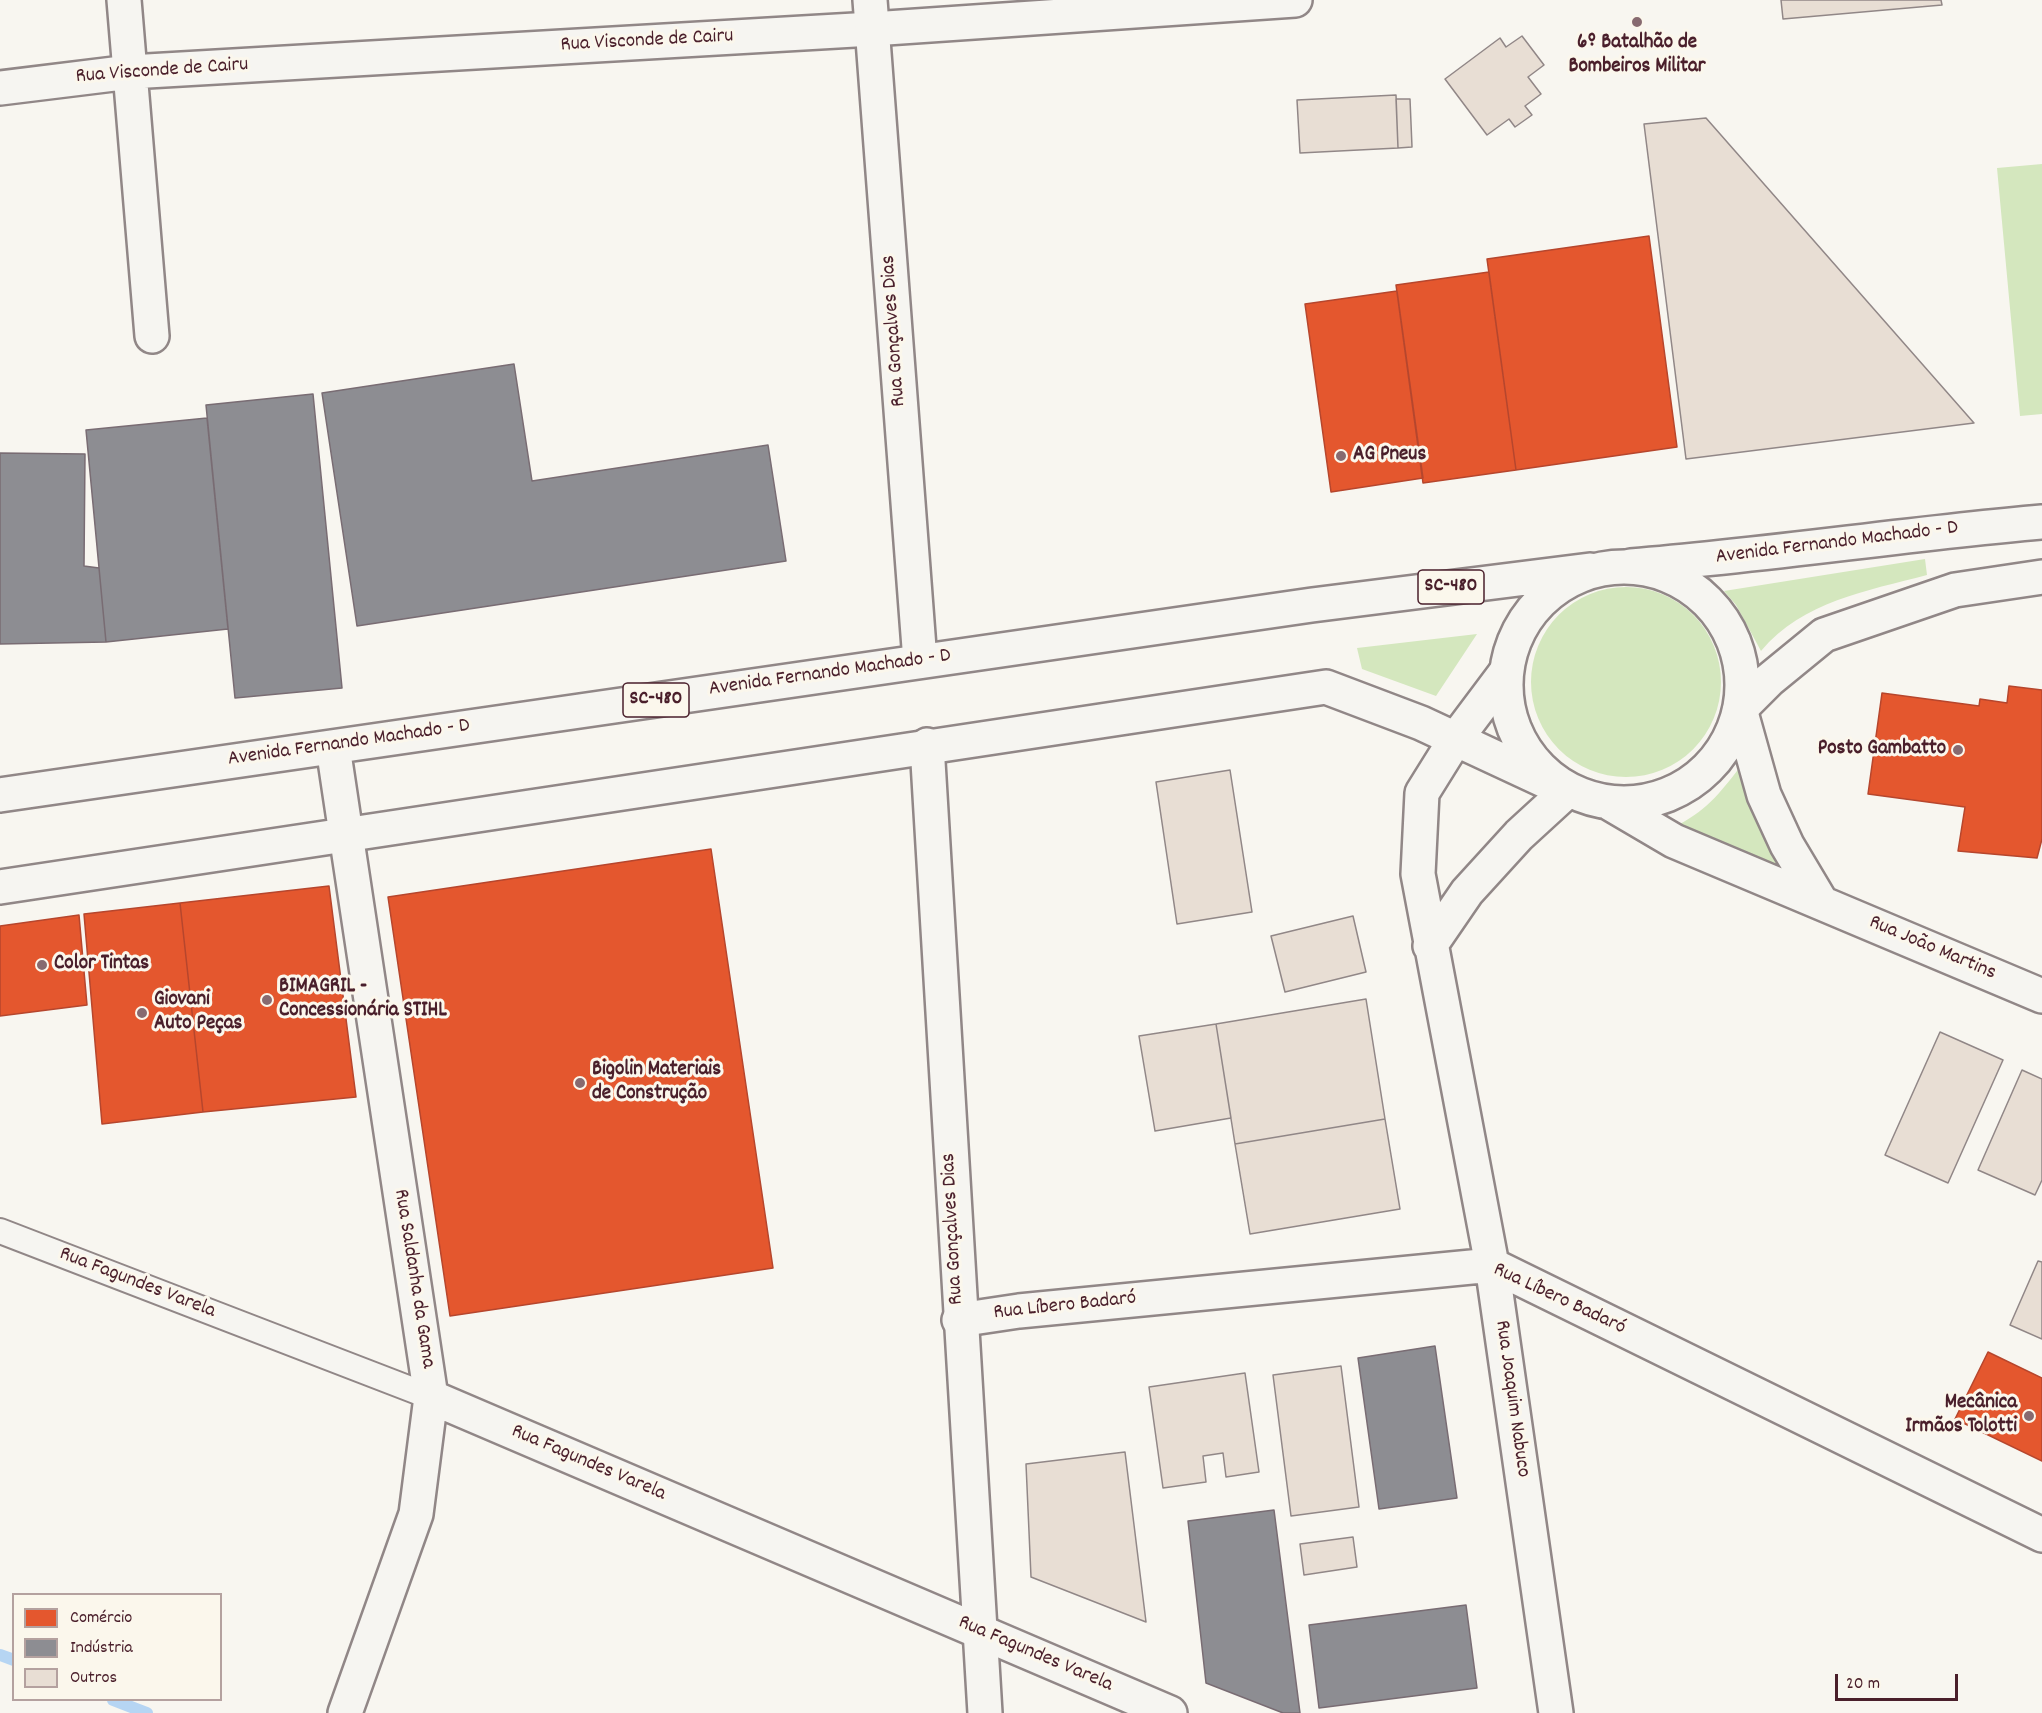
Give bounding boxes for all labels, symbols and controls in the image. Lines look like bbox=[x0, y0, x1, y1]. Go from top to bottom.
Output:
marker: 6º Batalhão de Bombeiros Militar bbox=[1630, 15, 1644, 29]
street label: Rua Visconde de Cairu bbox=[560, 25, 734, 59]
place label: 6º Batalhão de Bombeiros Militar bbox=[1568, 31, 1706, 81]
street label: Rua Visconde de Cairu bbox=[75, 53, 249, 91]
street label: Rua Gonçalves Dias bbox=[877, 254, 913, 408]
place label: AG Pneus bbox=[1353, 443, 1426, 469]
marker: AG Pneus bbox=[1334, 449, 1348, 463]
street label: Avenida Fernando Machado - D bbox=[1714, 517, 1960, 571]
road number: SC-480 bbox=[1418, 570, 1484, 604]
street label: Avenida Fernando Machado - D bbox=[707, 645, 953, 703]
road number: SC-480 bbox=[623, 683, 689, 717]
street label: Avenida Fernando Machado - D bbox=[226, 715, 472, 773]
place label: Posto Gambatto bbox=[1818, 737, 1946, 763]
marker: Posto Gambatto bbox=[1951, 743, 1965, 757]
street label: Rua João Martins bbox=[1865, 911, 1999, 987]
place label: Color Tintas bbox=[54, 952, 149, 978]
marker: Color Tintas bbox=[35, 958, 49, 972]
place label: BIMAGRIL - Concessionária STIHL bbox=[279, 975, 447, 1025]
place label: Giovani Auto Peças bbox=[154, 988, 242, 1038]
marker: BIMAGRIL - Concessionária STIHL bbox=[260, 993, 274, 1007]
marker: Giovani Auto Peças bbox=[135, 1006, 149, 1020]
place label: Bigolin Materiais de Construção bbox=[592, 1058, 721, 1108]
marker: Bigolin Materiais de Construção bbox=[573, 1076, 587, 1090]
street label: Rua Gonçalves Dias bbox=[937, 1152, 971, 1306]
street label: Rua Saldanha da Gama bbox=[386, 1188, 440, 1370]
street label: Rua Fagundes Varela bbox=[55, 1243, 219, 1325]
street label: Rua Líbero Badaró bbox=[1489, 1258, 1629, 1342]
street label: Rua Líbero Badaró bbox=[992, 1287, 1138, 1327]
street label: Rua Joaquim Nabuco bbox=[1487, 1319, 1535, 1479]
place label: Mecânica Irmãos Tolotti bbox=[1905, 1391, 2017, 1441]
marker: Mecânica Irmãos Tolotti bbox=[2022, 1409, 2036, 1423]
street label: Rua Fagundes Varela bbox=[507, 1420, 669, 1508]
legend bbox=[12, 1593, 222, 1701]
text: Comércio bbox=[70, 1606, 132, 1631]
street label: Rua Fagundes Varela bbox=[954, 1611, 1116, 1699]
text: Indústria bbox=[70, 1636, 133, 1661]
scale bar bbox=[1838, 1662, 1961, 1700]
text: Outros bbox=[70, 1666, 117, 1691]
text: 20 m bbox=[1846, 1672, 1880, 1697]

